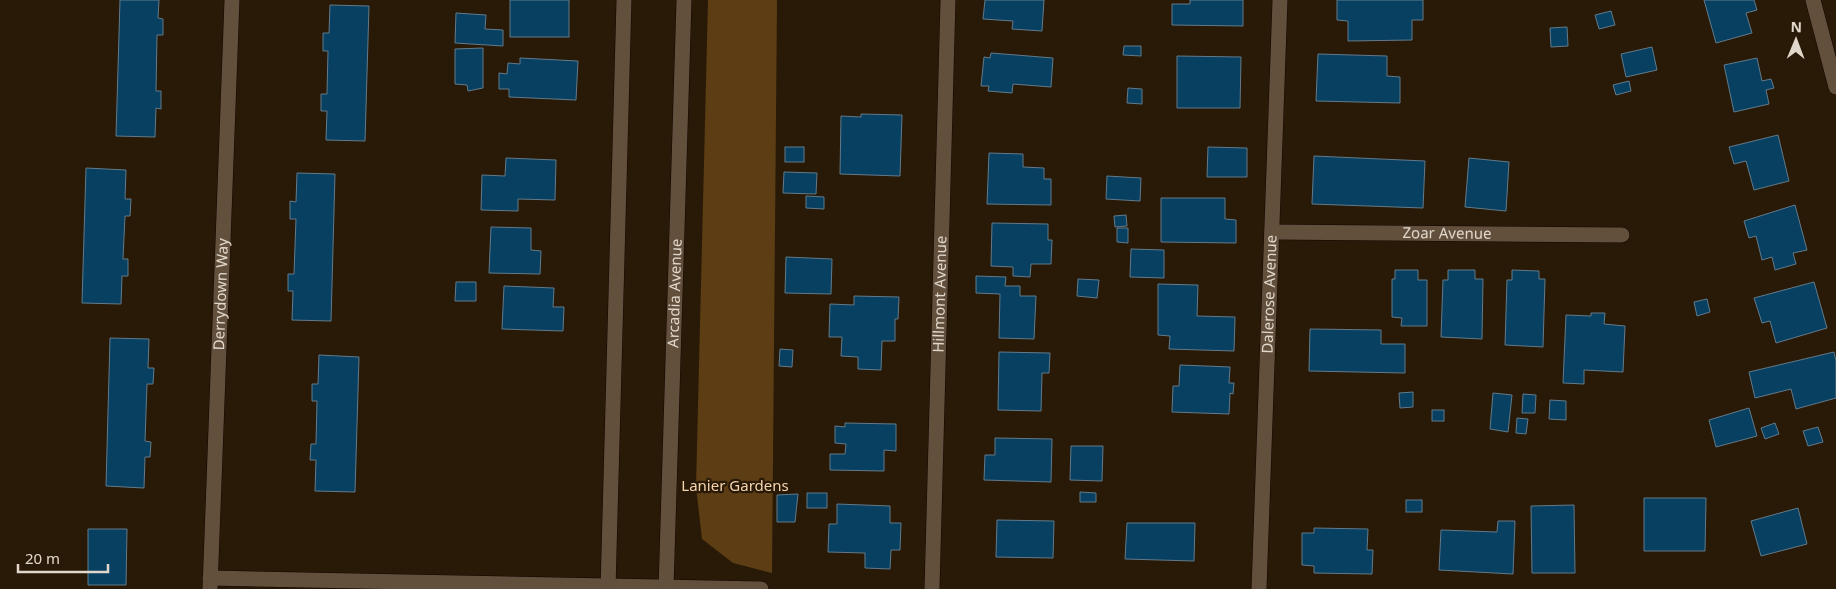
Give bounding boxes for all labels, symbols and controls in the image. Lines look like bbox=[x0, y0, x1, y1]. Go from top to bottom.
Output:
north arrow bbox=[1771, 15, 1821, 65]
text: N bbox=[1790, 17, 1802, 36]
street label: Zoar Avenue bbox=[1402, 222, 1492, 243]
street label: Dalerose Avenue bbox=[1256, 234, 1281, 354]
street label: Hillmont Avenue bbox=[927, 235, 951, 353]
street label: Derrydown Way bbox=[208, 237, 232, 351]
street label: Arcadia Avenue bbox=[662, 238, 686, 348]
park label: Lanier Gardens bbox=[681, 475, 789, 495]
scale bar bbox=[18, 542, 108, 574]
text: 20 m bbox=[25, 548, 60, 568]

